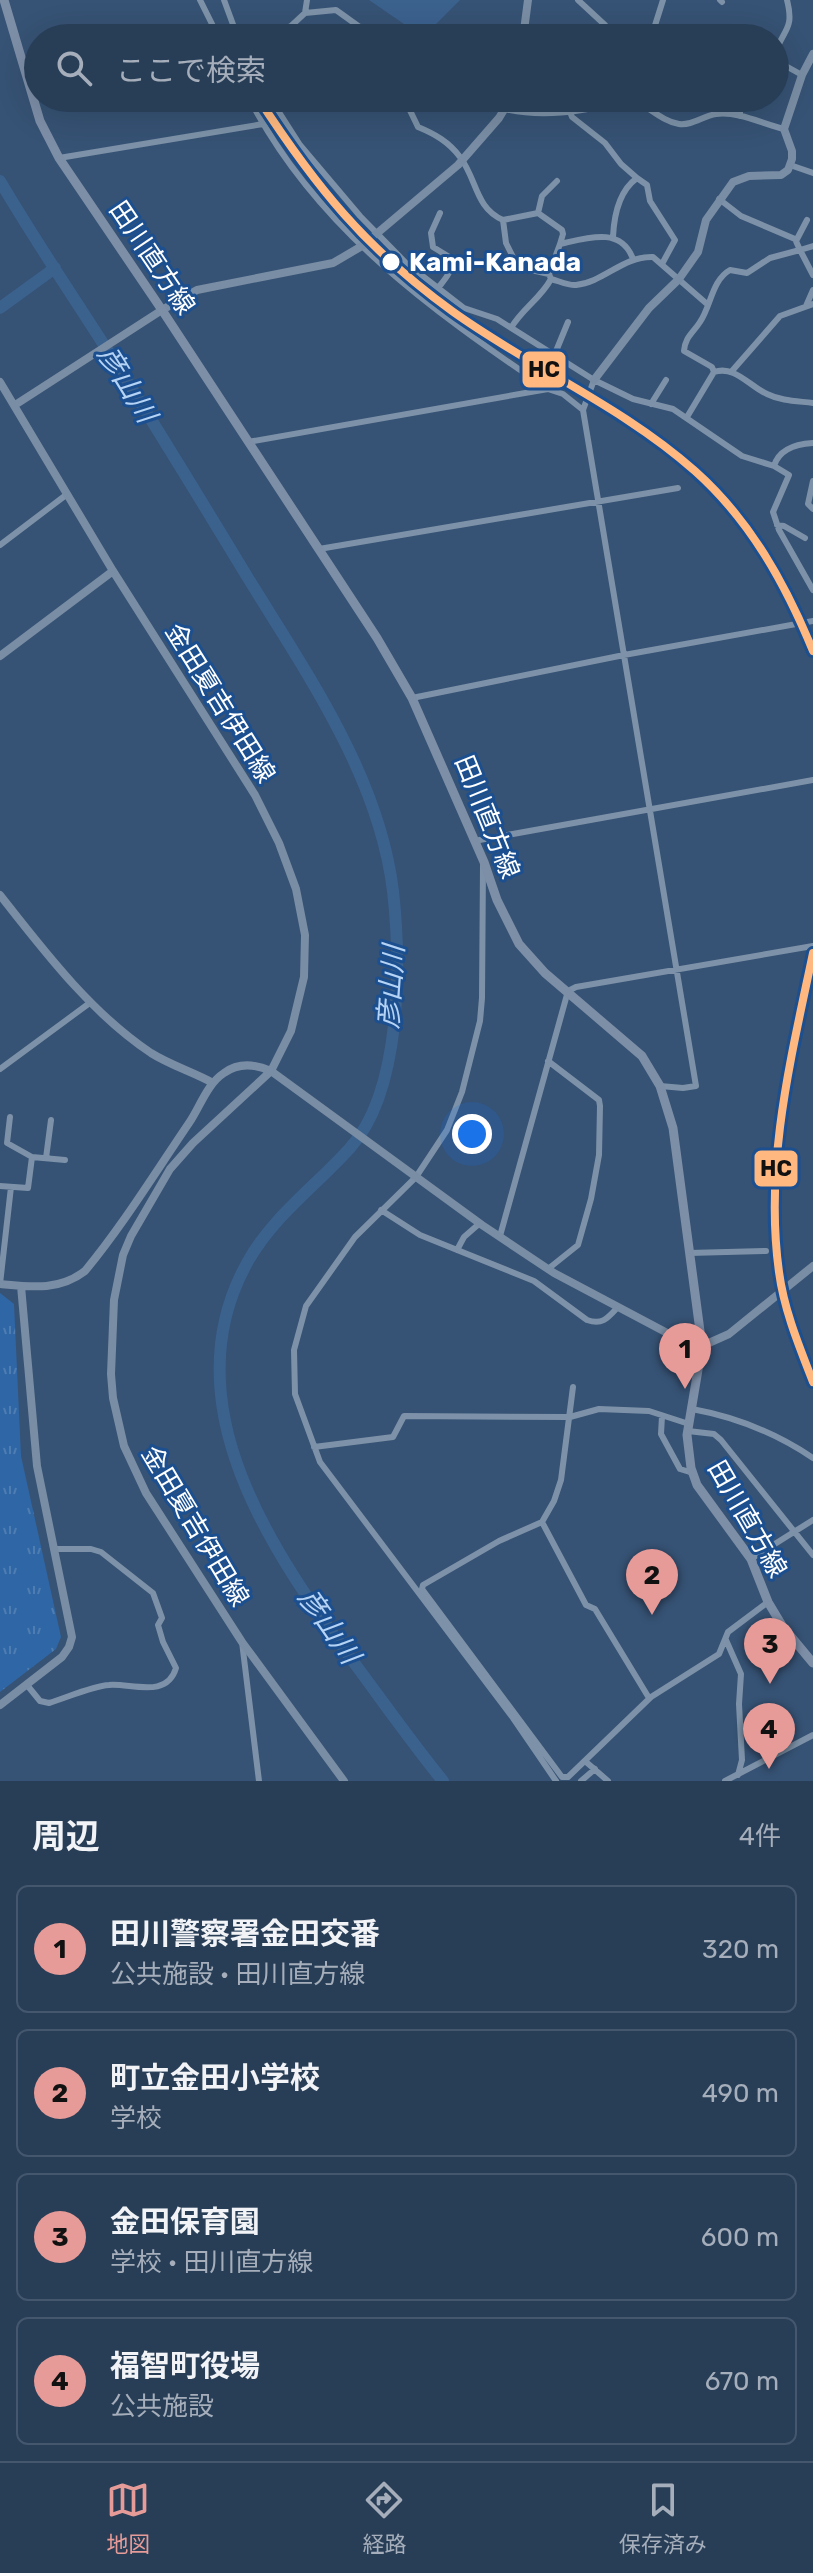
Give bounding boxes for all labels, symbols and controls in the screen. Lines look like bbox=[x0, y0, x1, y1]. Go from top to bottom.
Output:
search box bbox=[24, 24, 789, 112]
icon: search bbox=[52, 46, 96, 90]
text: ここで検索 bbox=[116, 53, 266, 89]
street label: 田川直方線 bbox=[103, 195, 201, 321]
place label: Kami-Kanada bbox=[409, 247, 581, 278]
marker: Kami-Kanada bbox=[380, 251, 402, 273]
water label: 彦山川 bbox=[91, 340, 165, 431]
line badge: HC bbox=[521, 350, 567, 389]
text: HC bbox=[528, 356, 560, 383]
street label: 金田夏吉伊田線 bbox=[159, 618, 281, 788]
street label: 田川直方線 bbox=[448, 751, 526, 883]
water label: 彦山川 bbox=[372, 941, 411, 1030]
your location bbox=[452, 1114, 492, 1154]
line badge: HC bbox=[753, 1149, 799, 1188]
text: HC bbox=[760, 1155, 792, 1182]
pin: 1 bbox=[659, 1323, 711, 1389]
street label: 金田夏吉伊田線 bbox=[135, 1440, 255, 1612]
street label: 田川直方線 bbox=[701, 1455, 793, 1583]
pin: 2 bbox=[626, 1549, 678, 1615]
water label: 彦山川 bbox=[291, 1582, 368, 1672]
pin: 3 bbox=[744, 1618, 796, 1684]
pin: 4 bbox=[743, 1703, 795, 1769]
text: 周辺 bbox=[32, 1816, 100, 1857]
text: 4件 bbox=[739, 1821, 781, 1852]
text: 田川警察署金田交番 bbox=[110, 1916, 380, 1952]
text: 1 bbox=[54, 1934, 66, 1965]
text: 320 m bbox=[702, 1934, 779, 1965]
text: 公共施設 · 田川直方線 bbox=[110, 1959, 365, 1990]
text: 町立金田小学校 bbox=[110, 2060, 320, 2096]
text: 2 bbox=[52, 2078, 68, 2109]
text: 490 m bbox=[702, 2078, 779, 2109]
text: 学校 bbox=[110, 2103, 162, 2134]
text: 金田保育園 bbox=[110, 2204, 260, 2240]
text: 3 bbox=[51, 2222, 69, 2253]
text: 600 m bbox=[701, 2222, 779, 2253]
text: 学校 · 田川直方線 bbox=[110, 2247, 313, 2278]
text: 福智町役場 bbox=[110, 2348, 260, 2384]
text: 4 bbox=[51, 2366, 69, 2397]
text: 670 m bbox=[705, 2366, 779, 2397]
text: 公共施設 bbox=[110, 2391, 214, 2422]
tab: 地図 bbox=[106, 2478, 150, 2558]
tab: 経路 bbox=[362, 2478, 407, 2558]
tab: 保存済み bbox=[619, 2478, 707, 2558]

